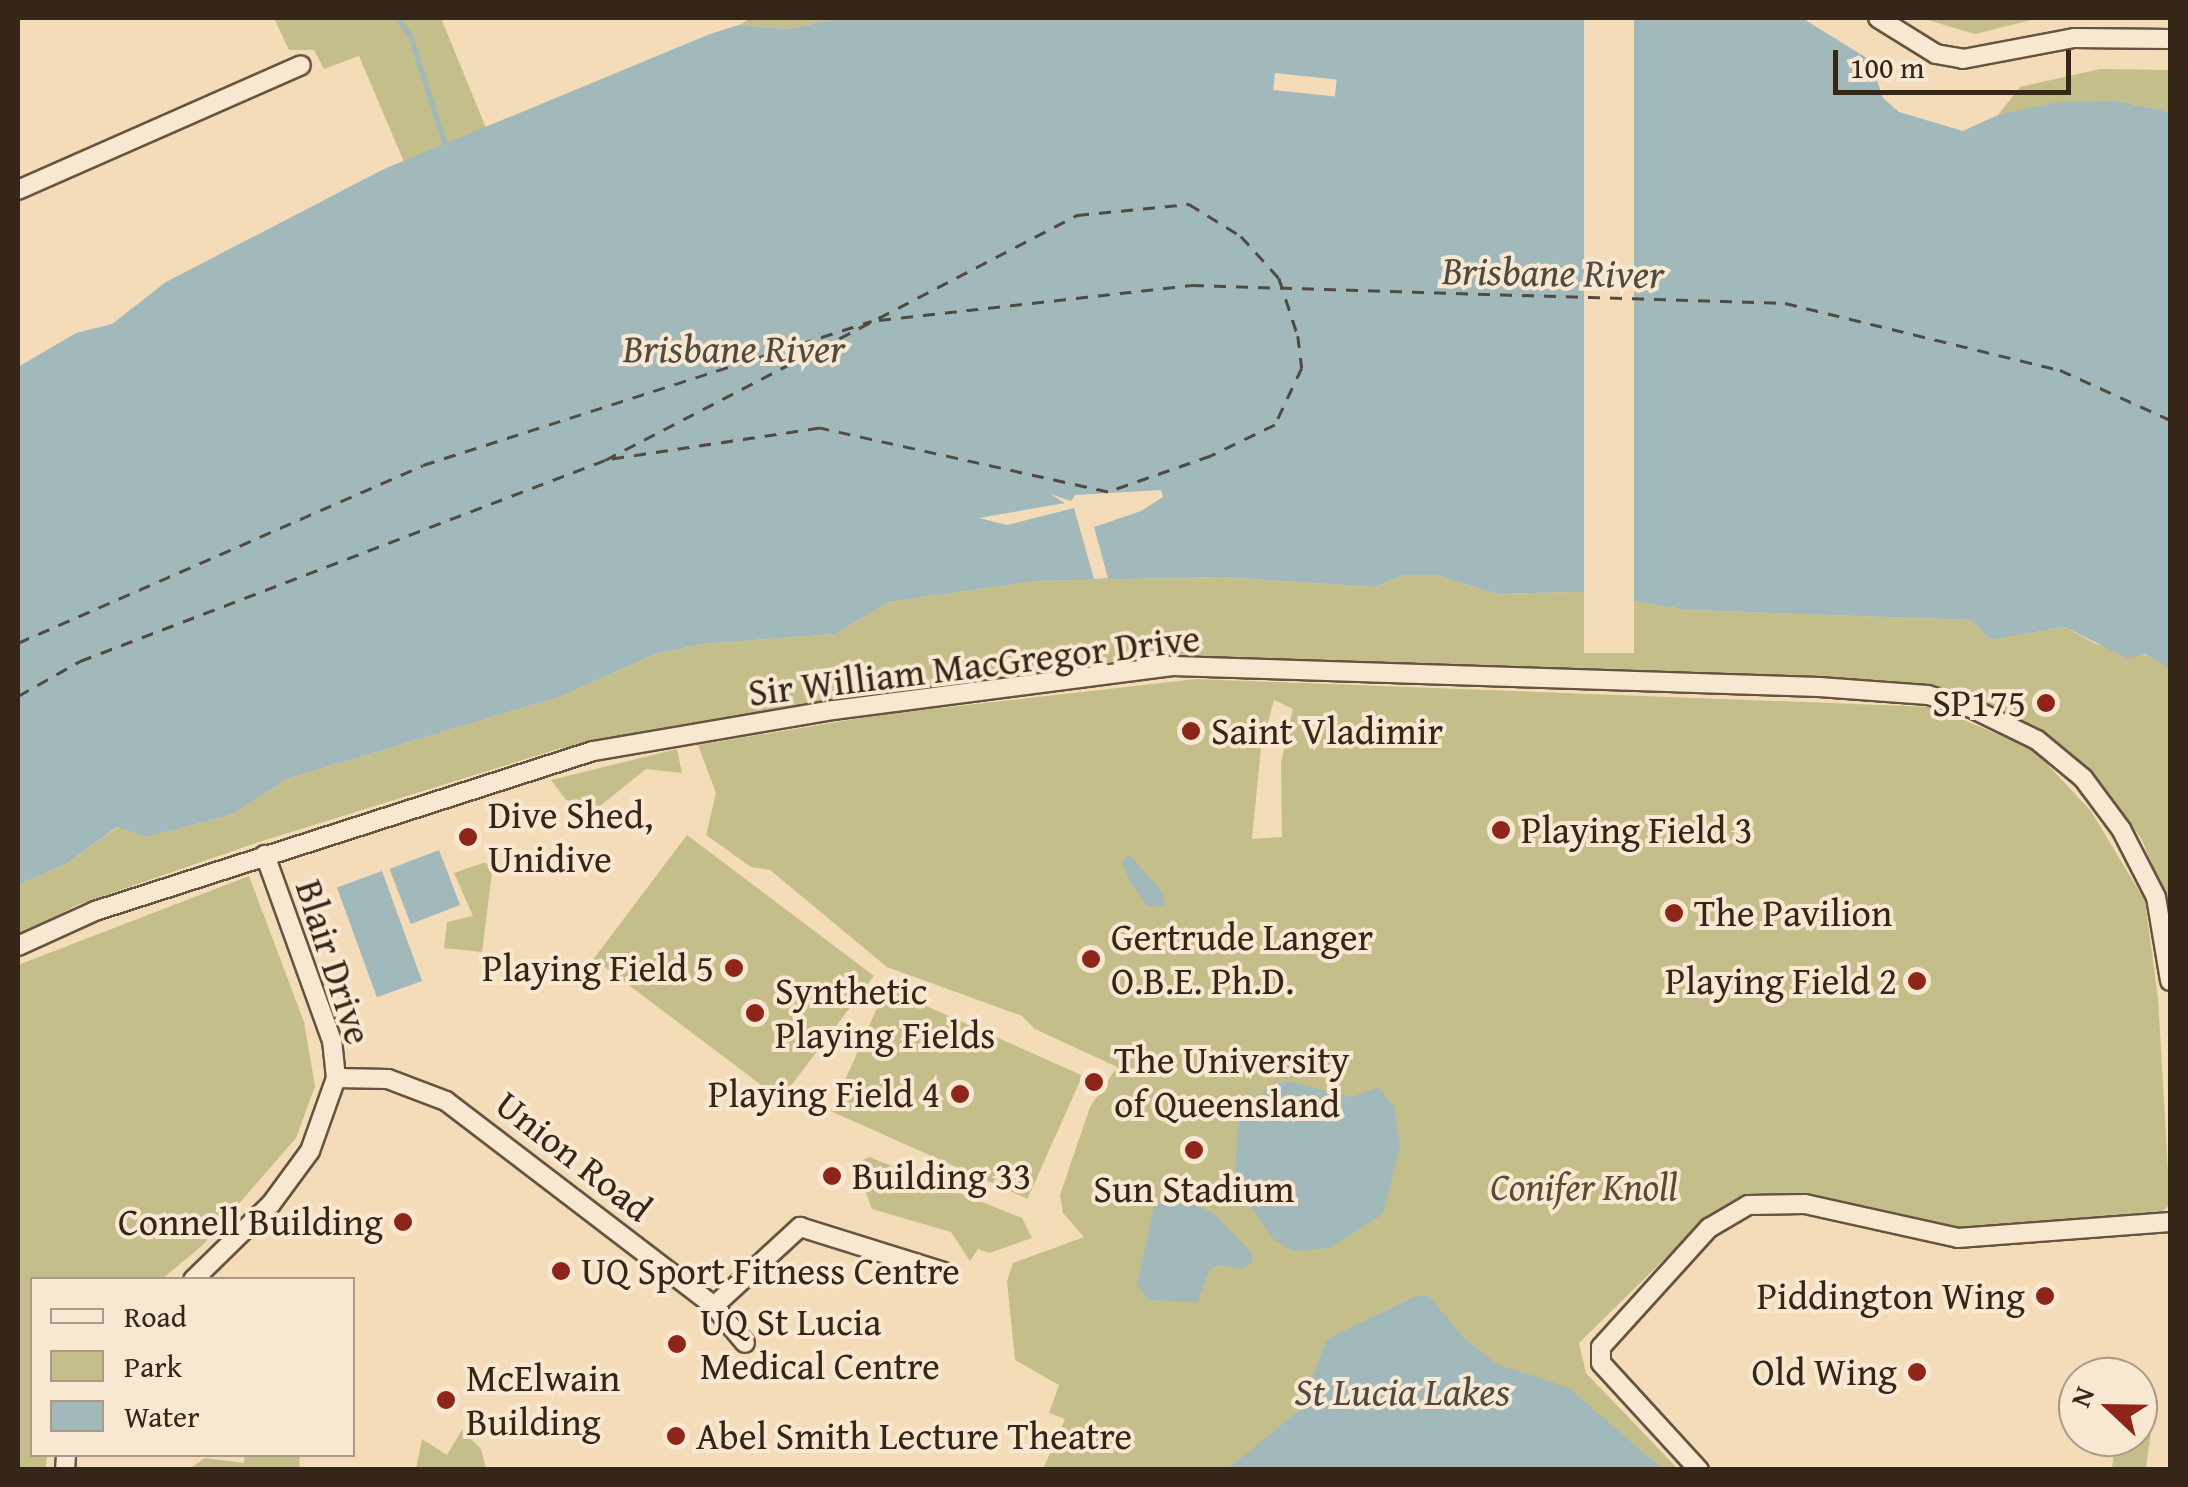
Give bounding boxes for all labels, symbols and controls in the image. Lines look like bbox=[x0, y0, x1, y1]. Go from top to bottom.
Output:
scale bar bbox=[1838, 30, 2076, 92]
text: 100 m bbox=[1850, 45, 1924, 89]
water label: Brisbane River bbox=[1441, 246, 1665, 298]
water label: Brisbane River bbox=[623, 324, 845, 372]
street label: Sir William MacGregor Drive bbox=[746, 615, 1202, 715]
place label: SP175 bbox=[1932, 680, 2026, 726]
marker: SP175 bbox=[2035, 692, 2057, 714]
place label: Saint Vladimir bbox=[1211, 708, 1443, 754]
marker: Saint Vladimir bbox=[1180, 720, 1202, 742]
place label: Dive Shed, Unidive bbox=[488, 792, 653, 882]
place label: Playing Field 3 bbox=[1521, 807, 1753, 853]
marker: Playing Field 3 bbox=[1490, 819, 1512, 841]
marker: Dive Shed, Unidive bbox=[457, 826, 479, 848]
street label: Blair Drive bbox=[286, 874, 382, 1050]
place label: The Pavilion bbox=[1694, 890, 1892, 936]
marker: The Pavilion bbox=[1663, 902, 1685, 924]
place label: Gertrude Langer O.B.E. Ph.D. bbox=[1111, 914, 1373, 1004]
place label: Playing Field 5 bbox=[482, 945, 714, 991]
marker: Gertrude Langer O.B.E. Ph.D. bbox=[1080, 948, 1102, 970]
marker: Playing Field 5 bbox=[723, 957, 745, 979]
place label: Playing Field 2 bbox=[1665, 958, 1897, 1004]
place label: Synthetic Playing Fields bbox=[775, 968, 995, 1058]
marker: Playing Field 2 bbox=[1906, 970, 1928, 992]
marker: Synthetic Playing Fields bbox=[744, 1002, 766, 1024]
place label: The University of Queensland bbox=[1114, 1037, 1349, 1126]
place label: Playing Field 4 bbox=[708, 1071, 940, 1117]
marker: The University of Queensland bbox=[1083, 1071, 1105, 1093]
street label: Union Road bbox=[487, 1081, 661, 1231]
marker: Playing Field 4 bbox=[949, 1083, 971, 1105]
marker: Sun Stadium bbox=[1183, 1139, 1205, 1161]
place label: Building 33 bbox=[852, 1153, 1032, 1199]
park label: Conifer Knoll bbox=[1490, 1164, 1678, 1210]
marker: Building 33 bbox=[821, 1165, 843, 1187]
place label: Sun Stadium bbox=[1093, 1166, 1295, 1212]
place label: Connell Building bbox=[118, 1199, 383, 1245]
marker: Connell Building bbox=[392, 1211, 414, 1233]
place label: UQ Sport Fitness Centre bbox=[581, 1248, 960, 1294]
marker: UQ Sport Fitness Centre bbox=[550, 1260, 572, 1282]
place label: Piddington Wing bbox=[1757, 1273, 2025, 1319]
legend bbox=[30, 1277, 355, 1457]
marker: Piddington Wing bbox=[2034, 1285, 2056, 1307]
text: Road bbox=[124, 1294, 187, 1338]
place label: UQ St Lucia Medical Centre bbox=[700, 1299, 940, 1388]
marker: UQ St Lucia Medical Centre bbox=[664, 1331, 690, 1357]
text: Park bbox=[124, 1344, 182, 1388]
place label: Old Wing bbox=[1751, 1349, 1897, 1395]
place label: McElwain Building bbox=[466, 1355, 620, 1445]
north arrow bbox=[2058, 1357, 2158, 1457]
marker: Old Wing bbox=[1906, 1361, 1928, 1383]
water label: St Lucia Lakes bbox=[1294, 1367, 1510, 1415]
text: N bbox=[2059, 1380, 2104, 1413]
marker: McElwain Building bbox=[435, 1389, 457, 1411]
text: Water bbox=[124, 1394, 200, 1438]
place label: Abel Smith Lecture Theatre bbox=[696, 1413, 1132, 1459]
marker: Abel Smith Lecture Theatre bbox=[665, 1425, 687, 1447]

